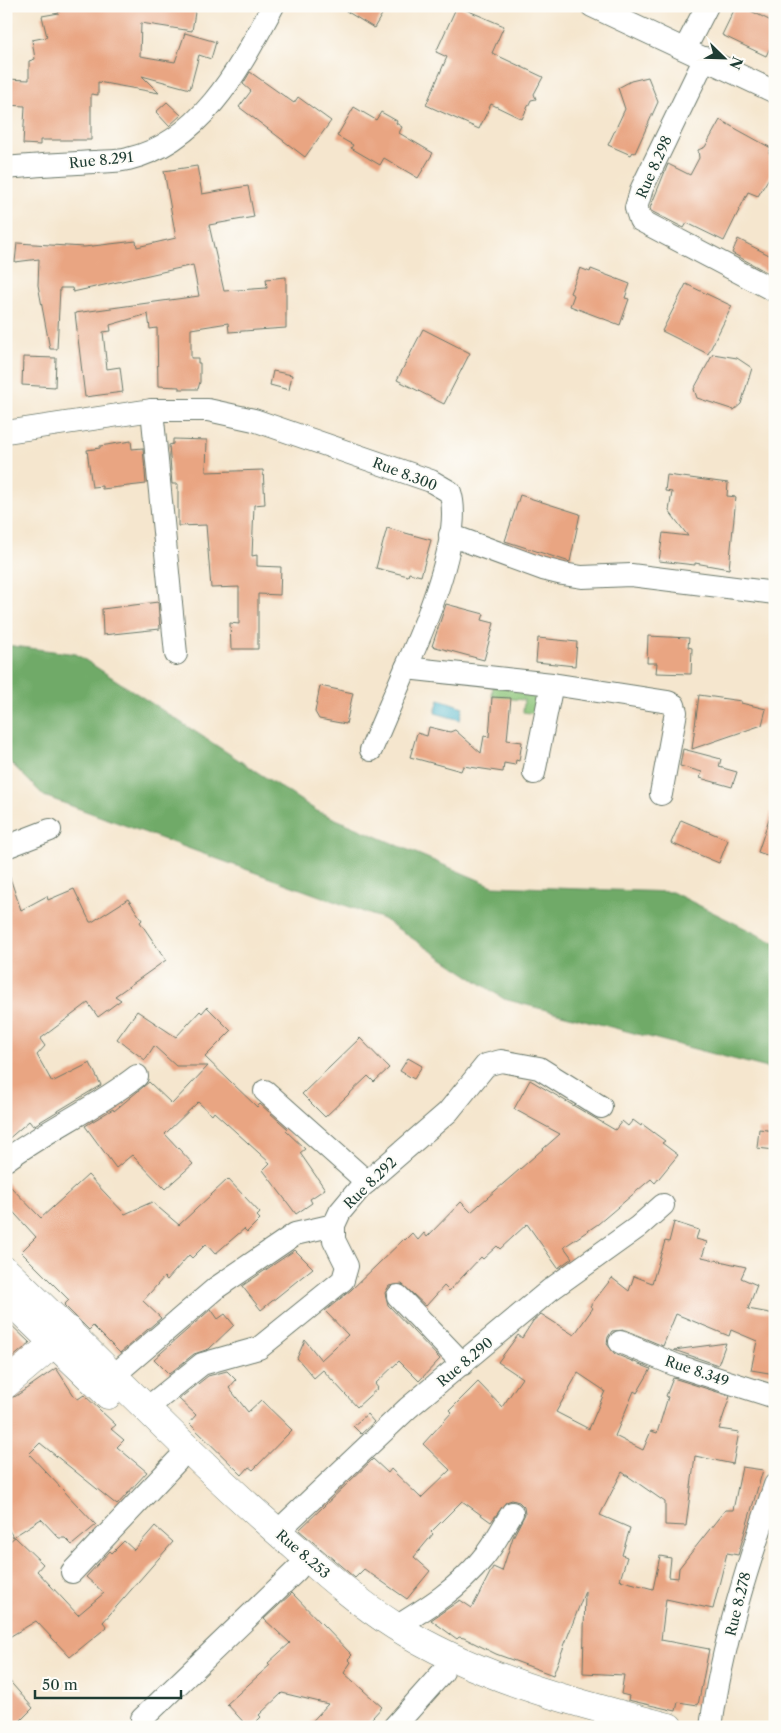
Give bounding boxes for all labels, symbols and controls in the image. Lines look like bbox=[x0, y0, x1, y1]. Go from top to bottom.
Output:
north arrow bbox=[698, 32, 748, 82]
text: N bbox=[725, 54, 747, 72]
street label: Rue 8.298 bbox=[632, 133, 676, 201]
street label: Rue 8.291 bbox=[68, 148, 134, 172]
street label: Rue 8.300 bbox=[370, 453, 440, 495]
street label: Rue 8.292 bbox=[340, 1153, 400, 1213]
street label: Rue 8.290 bbox=[433, 1333, 497, 1391]
street label: Rue 8.349 bbox=[663, 1352, 731, 1390]
street label: Rue 8.253 bbox=[272, 1526, 334, 1582]
street label: Rue 8.278 bbox=[721, 1570, 755, 1638]
scale bar bbox=[35, 1668, 181, 1700]
text: 50 m bbox=[42, 1675, 78, 1694]

